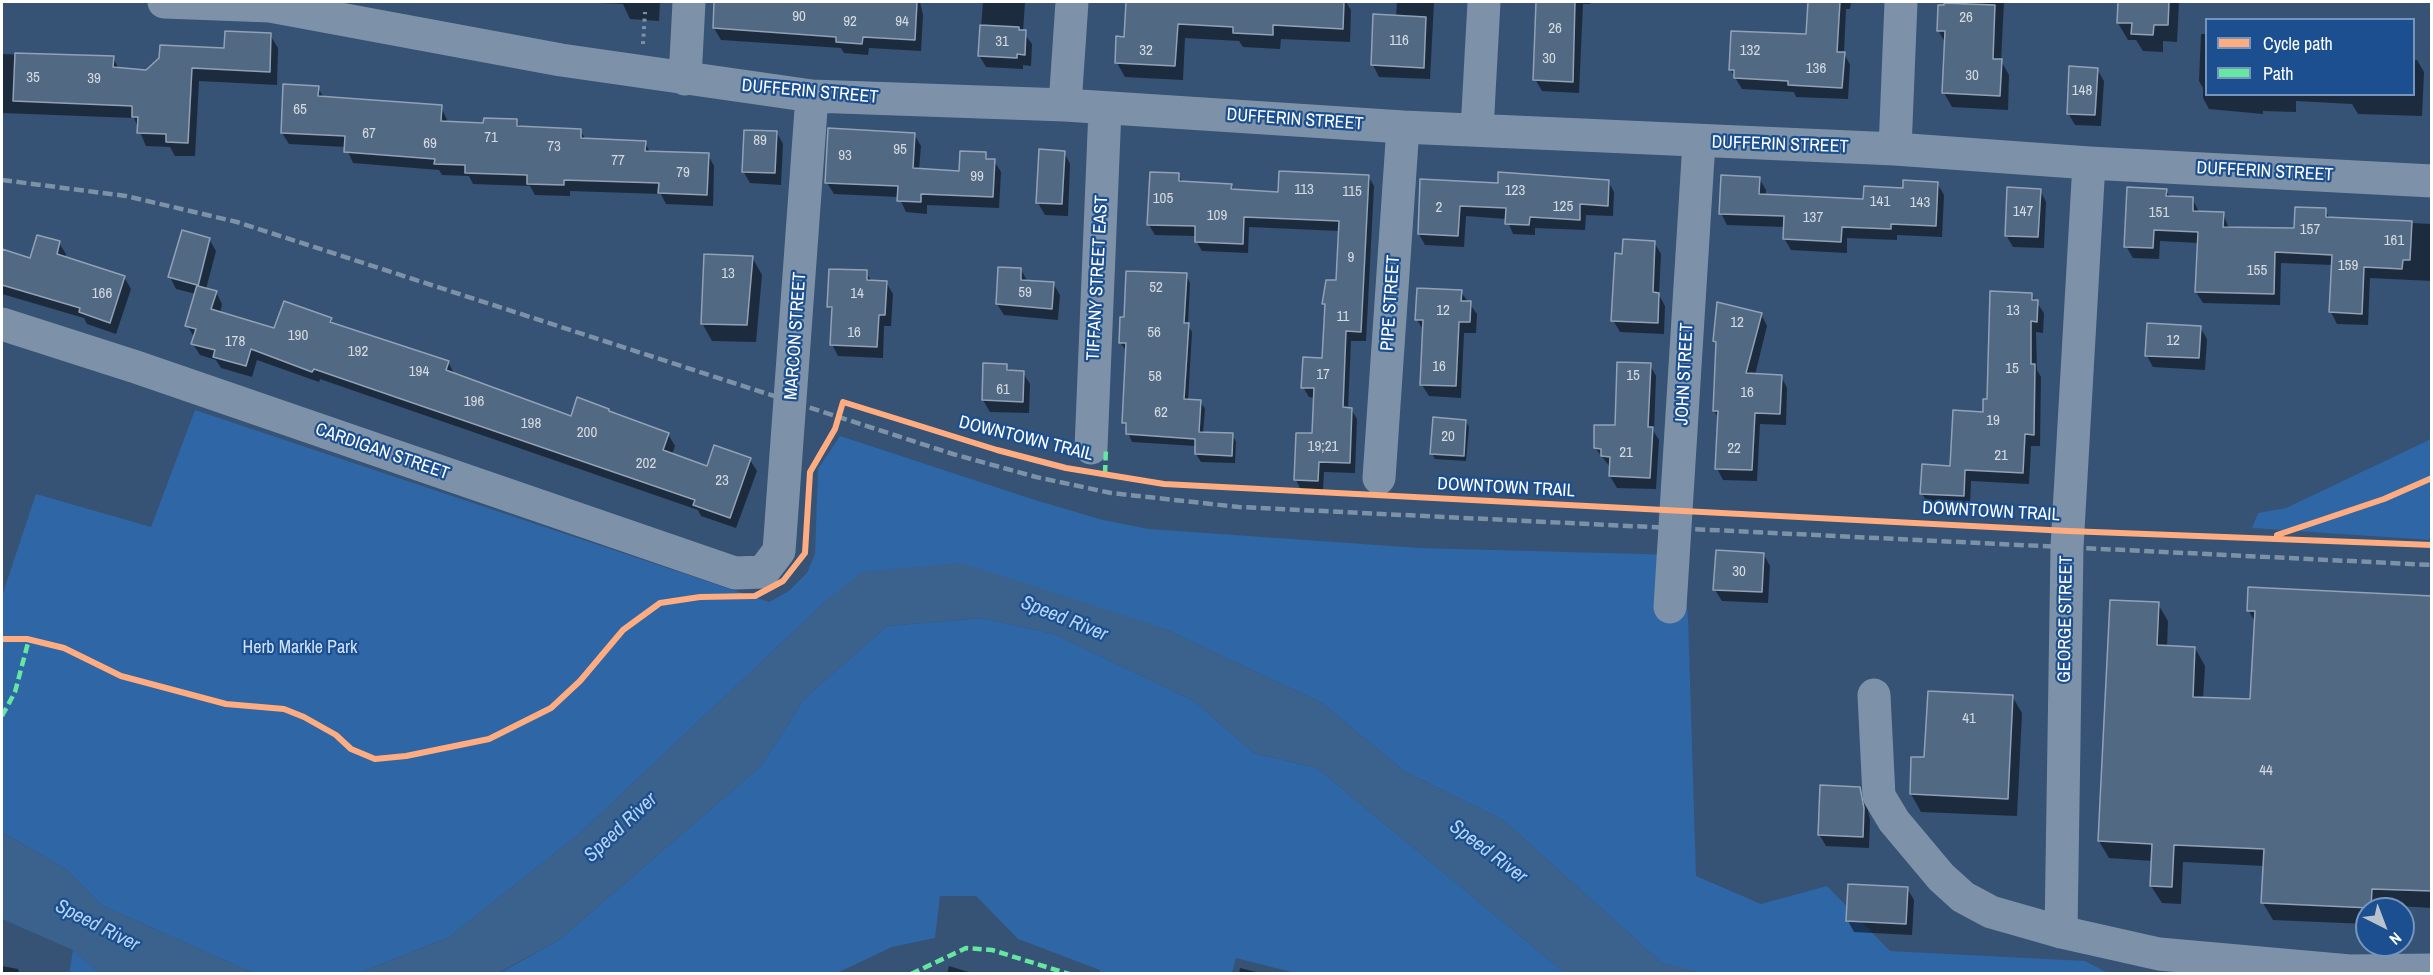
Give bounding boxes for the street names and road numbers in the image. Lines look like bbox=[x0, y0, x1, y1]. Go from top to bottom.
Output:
street label: DUFFERIN STREET bbox=[741, 75, 879, 109]
street label: DUFFERIN STREET bbox=[1226, 104, 1364, 136]
street label: DUFFERIN STREET bbox=[1711, 132, 1849, 158]
street label: DUFFERIN STREET bbox=[2196, 158, 2334, 186]
street label: TIFFANY STREET EAST bbox=[1083, 195, 1113, 361]
street label: PIPE STREET bbox=[1377, 254, 1405, 352]
street label: MARCON STREET bbox=[781, 271, 811, 401]
street label: JOHN STREET bbox=[1672, 322, 1698, 426]
street label: DOWNTOWN TRAIL bbox=[957, 412, 1095, 466]
street label: CARDIGAN STREET bbox=[312, 419, 452, 485]
street label: DOWNTOWN TRAIL bbox=[1437, 474, 1575, 502]
street label: DOWNTOWN TRAIL bbox=[1922, 498, 2060, 526]
street label: GEORGE STREET bbox=[2054, 555, 2078, 683]

